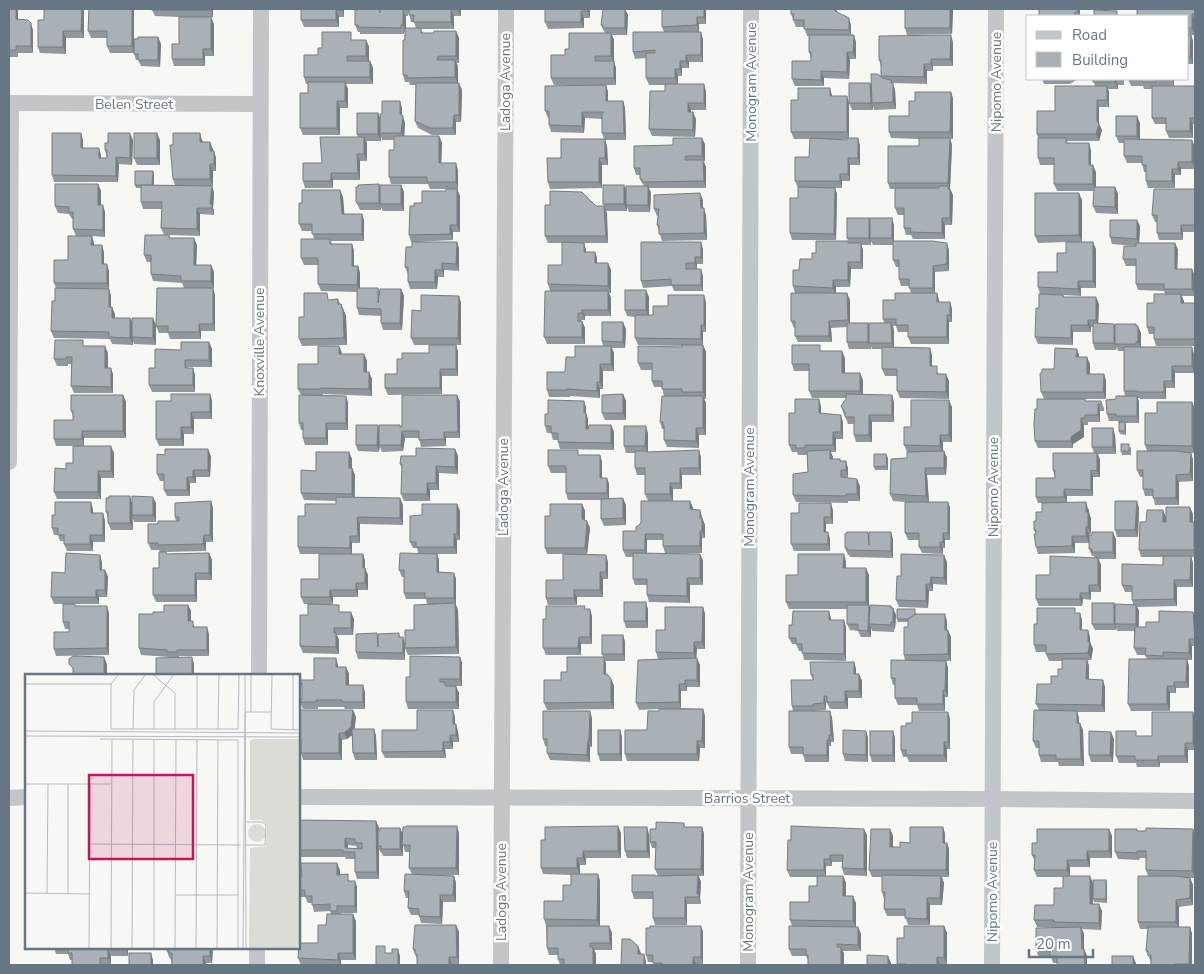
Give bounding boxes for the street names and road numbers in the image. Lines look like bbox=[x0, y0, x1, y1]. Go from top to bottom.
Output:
street label: Monogram Avenue bbox=[742, 22, 761, 142]
street label: Nipomo Avenue bbox=[987, 32, 1006, 132]
street label: Ladoga Avenue bbox=[496, 33, 515, 131]
street label: Belen Street bbox=[95, 95, 173, 114]
street label: Knoxville Avenue bbox=[250, 288, 269, 396]
street label: Monogram Avenue bbox=[740, 427, 759, 547]
street label: Nipomo Avenue bbox=[984, 437, 1003, 537]
street label: Ladoga Avenue bbox=[494, 438, 513, 536]
street label: Barrios Street bbox=[704, 789, 790, 808]
street label: Monogram Avenue bbox=[739, 832, 758, 952]
street label: Nipomo Avenue bbox=[983, 842, 1002, 942]
street label: Ladoga Avenue bbox=[492, 843, 511, 941]

